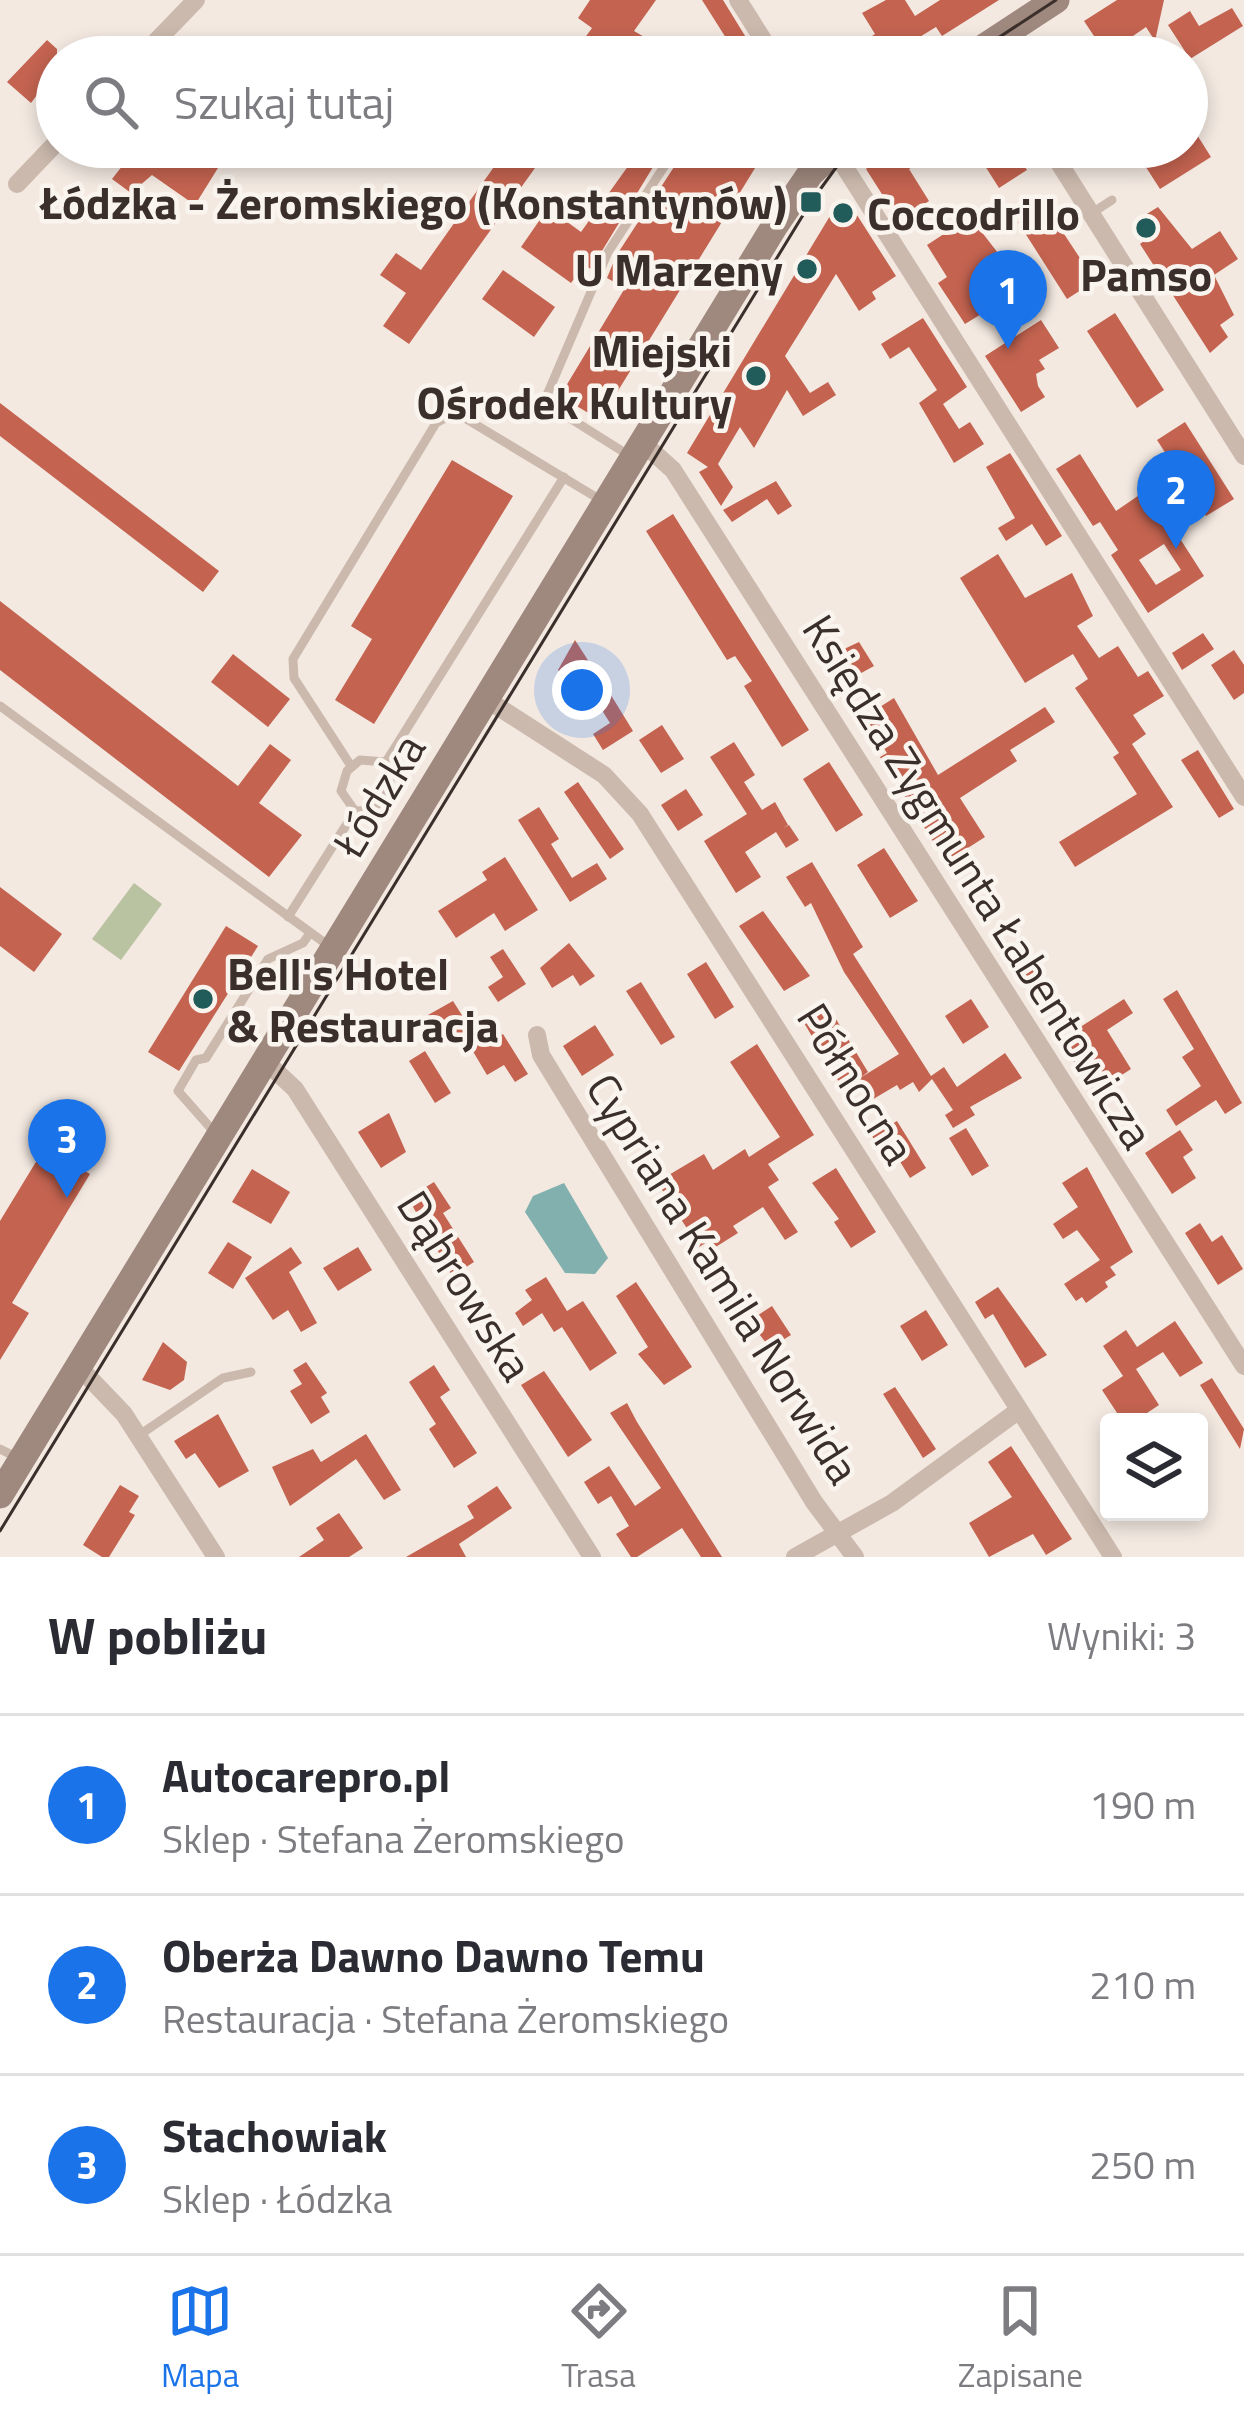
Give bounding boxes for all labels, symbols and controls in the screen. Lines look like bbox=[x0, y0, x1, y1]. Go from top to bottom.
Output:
search box bbox=[36, 36, 1208, 168]
text: Szukaj tutaj bbox=[174, 68, 394, 136]
icon: search bbox=[78, 69, 144, 135]
place label: Łódzka - Żeromskiego (Konstantynów) bbox=[38, 168, 787, 236]
place label: Coccodrillo bbox=[867, 179, 1080, 247]
marker: Łódzka - Żeromskiego (Konstantynów) bbox=[798, 189, 824, 215]
marker: Coccodrillo bbox=[830, 200, 856, 226]
marker: Pamso bbox=[1133, 215, 1159, 241]
place label: U Marzeny bbox=[575, 235, 783, 303]
place label: Pamso bbox=[1080, 240, 1212, 308]
pin: 1 bbox=[969, 250, 1047, 349]
marker: U Marzeny bbox=[794, 256, 820, 282]
place label: Miejski Ośrodek Kultury bbox=[417, 316, 732, 436]
marker: Miejski Ośrodek Kultury bbox=[743, 363, 769, 389]
pin: 2 bbox=[1137, 450, 1215, 549]
street label: Księdza Zygmunta Łabentowicza bbox=[786, 601, 1172, 1161]
your location bbox=[552, 660, 612, 720]
street label: Łódzka bbox=[314, 720, 442, 871]
place label: Bell's Hotel & Restauracja bbox=[227, 939, 499, 1059]
marker: Bell's Hotel & Restauracja bbox=[190, 986, 216, 1012]
street label: Północna bbox=[781, 989, 933, 1177]
street label: Cypriana Kamila Norwida bbox=[570, 1060, 878, 1496]
pin: 3 bbox=[28, 1099, 106, 1198]
street label: Dąbrowska bbox=[381, 1177, 551, 1393]
map controls bbox=[1100, 1413, 1208, 1521]
button: layers bbox=[1100, 1413, 1208, 1521]
text: W pobliżu bbox=[48, 1596, 268, 1674]
text: Wyniki: 3 bbox=[1047, 1606, 1196, 1665]
text: Autocarepro.pl bbox=[162, 1741, 450, 1809]
text: 1 bbox=[76, 1775, 98, 1834]
text: 190 m bbox=[1089, 1775, 1196, 1834]
text: Sklep · Stefana Żeromskiego bbox=[162, 1809, 625, 1868]
text: Oberża Dawno Dawno Temu bbox=[162, 1921, 705, 1989]
text: 2 bbox=[76, 1955, 98, 2014]
text: 210 m bbox=[1089, 1955, 1196, 2014]
text: Restauracja · Stefana Żeromskiego bbox=[162, 1989, 729, 2048]
text: Stachowiak bbox=[162, 2101, 387, 2169]
text: 3 bbox=[76, 2135, 98, 2194]
text: 250 m bbox=[1089, 2135, 1196, 2194]
text: Sklep · Łódzka bbox=[162, 2169, 392, 2228]
tab: Mapa bbox=[161, 2278, 239, 2400]
tab: Trasa bbox=[561, 2278, 636, 2400]
tab: Zapisane bbox=[958, 2278, 1083, 2400]

